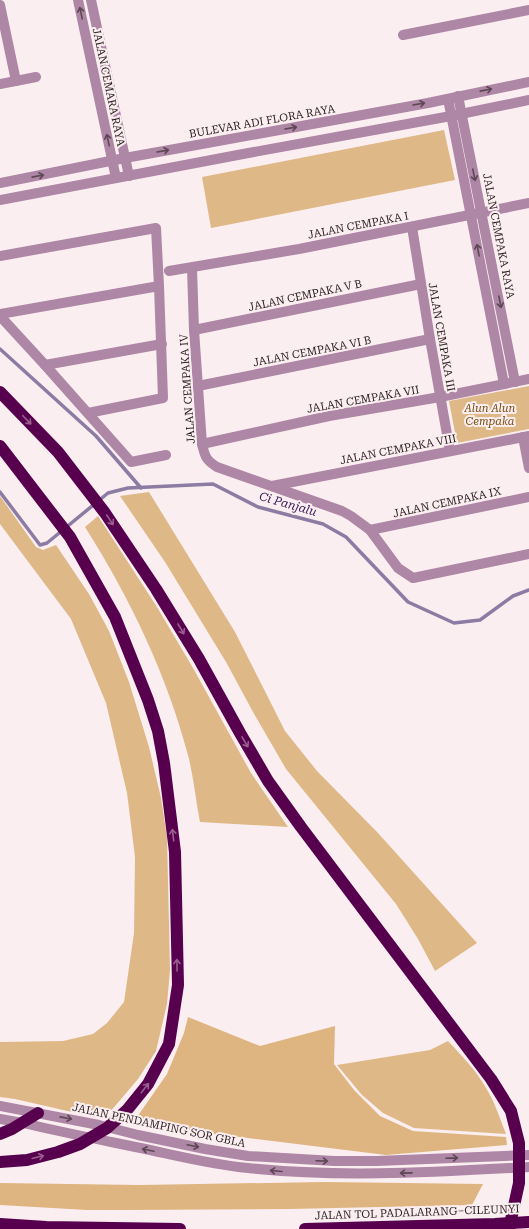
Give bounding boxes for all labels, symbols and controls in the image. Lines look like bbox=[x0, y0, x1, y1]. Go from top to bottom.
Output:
one-way arrow bbox=[76, 7, 84, 20]
street label: JALAN CEMARA RAYA bbox=[90, 27, 127, 148]
one-way arrow bbox=[479, 86, 492, 94]
one-way arrow bbox=[412, 100, 425, 108]
street label: BULEVAR ADI FLORA RAYA bbox=[188, 102, 336, 141]
one-way arrow bbox=[284, 123, 297, 131]
one-way arrow bbox=[104, 134, 112, 147]
one-way arrow bbox=[157, 147, 170, 155]
one-way arrow bbox=[471, 168, 479, 181]
one-way arrow bbox=[32, 172, 45, 180]
street label: JALAN CEMPAKA RAYA bbox=[480, 172, 517, 300]
street label: JALAN CEMPAKA I bbox=[307, 209, 410, 242]
one-way arrow bbox=[474, 243, 482, 256]
street label: JALAN CEMPAKA V B bbox=[247, 277, 363, 314]
street label: JALAN CEMPAKA III bbox=[426, 282, 458, 393]
one-way arrow bbox=[496, 296, 504, 309]
street label: JALAN CEMPAKA IV bbox=[177, 333, 198, 444]
street label: JALAN CEMPAKA VI B bbox=[252, 334, 372, 369]
street label: JALAN CEMPAKA VII bbox=[306, 383, 420, 416]
park label: Alun Alun Cempaka bbox=[464, 402, 516, 428]
one-way arrow bbox=[22, 415, 32, 425]
street label: JALAN CEMPAKA VIII bbox=[339, 432, 457, 467]
street label: JALAN CEMPAKA IX bbox=[392, 485, 502, 520]
water label: Ci Panjalu bbox=[258, 489, 318, 519]
one-way arrow bbox=[106, 514, 114, 525]
one-way arrow bbox=[177, 623, 185, 635]
one-way arrow bbox=[242, 736, 250, 748]
one-way arrow bbox=[169, 829, 177, 842]
one-way arrow bbox=[174, 959, 181, 972]
one-way arrow bbox=[140, 1083, 149, 1094]
street label: JALAN PENDAMPING SOR GBLA bbox=[71, 1101, 247, 1150]
one-way arrow bbox=[59, 1115, 72, 1123]
one-way arrow bbox=[186, 1143, 199, 1151]
one-way arrow bbox=[142, 1145, 155, 1153]
one-way arrow bbox=[32, 1152, 45, 1160]
one-way arrow bbox=[445, 1155, 458, 1162]
one-way arrow bbox=[315, 1157, 328, 1165]
one-way arrow bbox=[270, 1167, 283, 1174]
one-way arrow bbox=[400, 1169, 413, 1177]
street label: JALAN TOL PADALARANG–CILEUNYI bbox=[314, 1202, 520, 1223]

